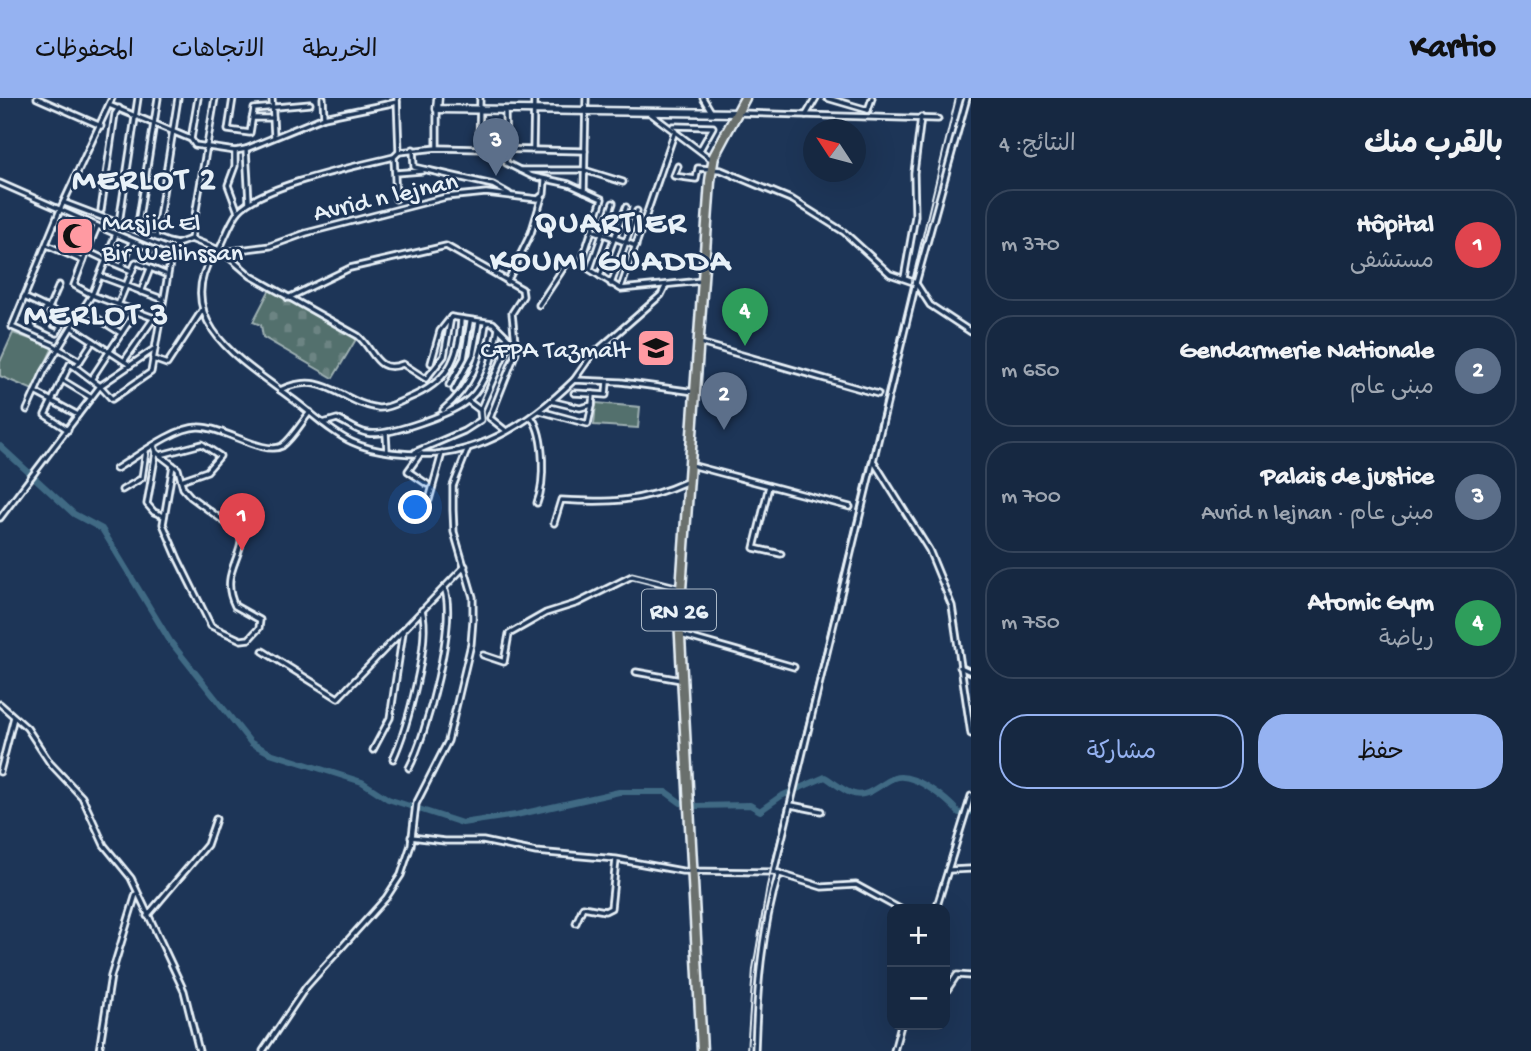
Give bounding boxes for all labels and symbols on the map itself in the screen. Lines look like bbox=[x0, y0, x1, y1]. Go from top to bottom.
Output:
pin: 3 bbox=[473, 118, 519, 176]
north arrow bbox=[803, 119, 866, 182]
district label: MERLOT 2 bbox=[72, 163, 218, 201]
street label: Avrid n lejnan bbox=[311, 168, 462, 231]
district label: QUARTIER KOUMI GUADDA bbox=[489, 206, 732, 282]
place label: Masjid El Bir Welihssan bbox=[101, 210, 244, 271]
mosque icon: Masjid El Bir Welihssan bbox=[54, 215, 96, 257]
pin: 4 bbox=[722, 288, 768, 346]
district label: MERLOT 3 bbox=[24, 298, 170, 336]
school or university icon: CFPA Tazmalt bbox=[635, 327, 677, 369]
place label: CFPA Tazmalt bbox=[481, 337, 631, 368]
pin: 2 bbox=[701, 372, 747, 430]
your location bbox=[398, 490, 432, 524]
pin: 1 bbox=[219, 493, 265, 551]
road number: RN 26 bbox=[642, 589, 716, 630]

